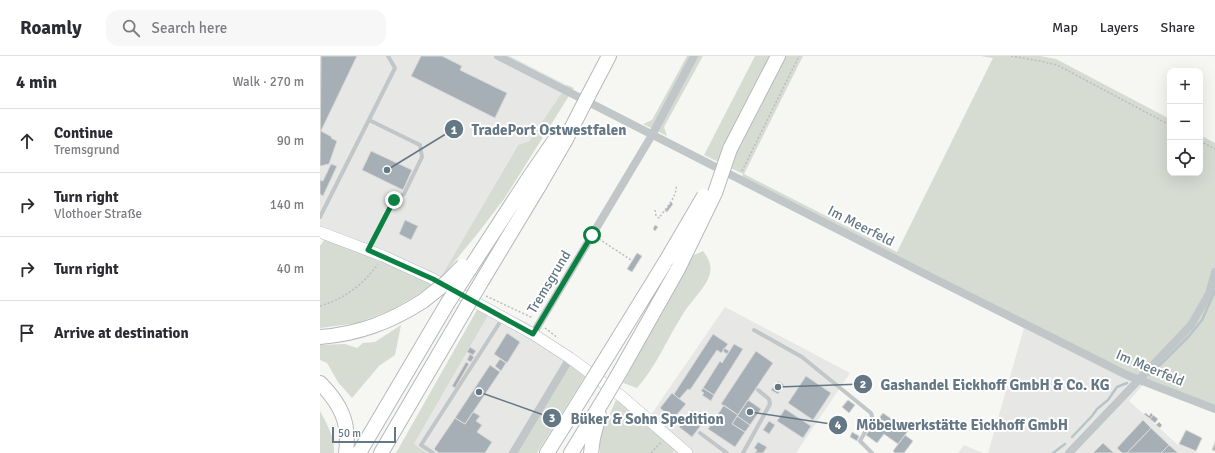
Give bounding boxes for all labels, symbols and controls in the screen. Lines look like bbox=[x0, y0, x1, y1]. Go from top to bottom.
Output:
search box bbox=[106, 10, 386, 46]
text: Roamly bbox=[20, 16, 82, 40]
icon: search bbox=[120, 17, 142, 39]
text: Search here bbox=[152, 19, 227, 37]
text: Map bbox=[1052, 19, 1078, 36]
text: Layers bbox=[1100, 19, 1139, 36]
text: Share bbox=[1161, 19, 1195, 36]
map controls bbox=[1167, 68, 1203, 176]
button: + bbox=[1167, 68, 1203, 104]
text: 4 min bbox=[16, 72, 57, 93]
text: Walk · 270 m bbox=[233, 74, 304, 90]
button: − bbox=[1167, 104, 1203, 140]
callout: TradePort Ostwestfalen bbox=[444, 116, 635, 143]
text: TradePort Ostwestfalen bbox=[472, 121, 626, 139]
text: 1 bbox=[451, 123, 458, 138]
text: Continue bbox=[54, 124, 113, 142]
icon: ahead bbox=[16, 130, 38, 152]
text: 90 m bbox=[277, 133, 304, 149]
button: locate bbox=[1167, 140, 1203, 176]
text: Tremsgrund bbox=[54, 142, 120, 158]
text: Turn right bbox=[54, 188, 119, 206]
route end bbox=[385, 191, 403, 209]
icon: right bbox=[16, 194, 38, 216]
text: 140 m bbox=[270, 197, 304, 213]
street label: Im Meerfeld bbox=[825, 202, 897, 250]
text: Vlothoer Straße bbox=[54, 206, 142, 222]
route start bbox=[583, 226, 601, 244]
street label: Tremsgrund bbox=[524, 247, 574, 317]
icon: right bbox=[16, 258, 38, 280]
text: Turn right bbox=[54, 260, 119, 278]
text: 40 m bbox=[277, 261, 304, 277]
icon: arrive bbox=[16, 322, 38, 344]
text: Arrive at destination bbox=[54, 324, 189, 342]
street label: Im Meerfeld bbox=[1113, 346, 1187, 390]
callout: Gashandel Eickhoff GmbH & Co. KG bbox=[853, 371, 1118, 398]
text: Gashandel Eickhoff GmbH & Co. KG bbox=[880, 376, 1110, 394]
text: 2 bbox=[860, 377, 866, 392]
callout: Büker & Sohn Spedition bbox=[542, 405, 731, 432]
text: Büker & Sohn Spedition bbox=[570, 410, 724, 428]
text: 3 bbox=[549, 411, 555, 426]
callout: Möbelwerkstätte Eickhoff GmbH bbox=[828, 411, 1076, 438]
text: Möbelwerkstätte Eickhoff GmbH bbox=[856, 416, 1068, 434]
text: 4 bbox=[835, 418, 842, 433]
scale bar bbox=[332, 425, 396, 444]
text: 50 m bbox=[338, 427, 361, 440]

